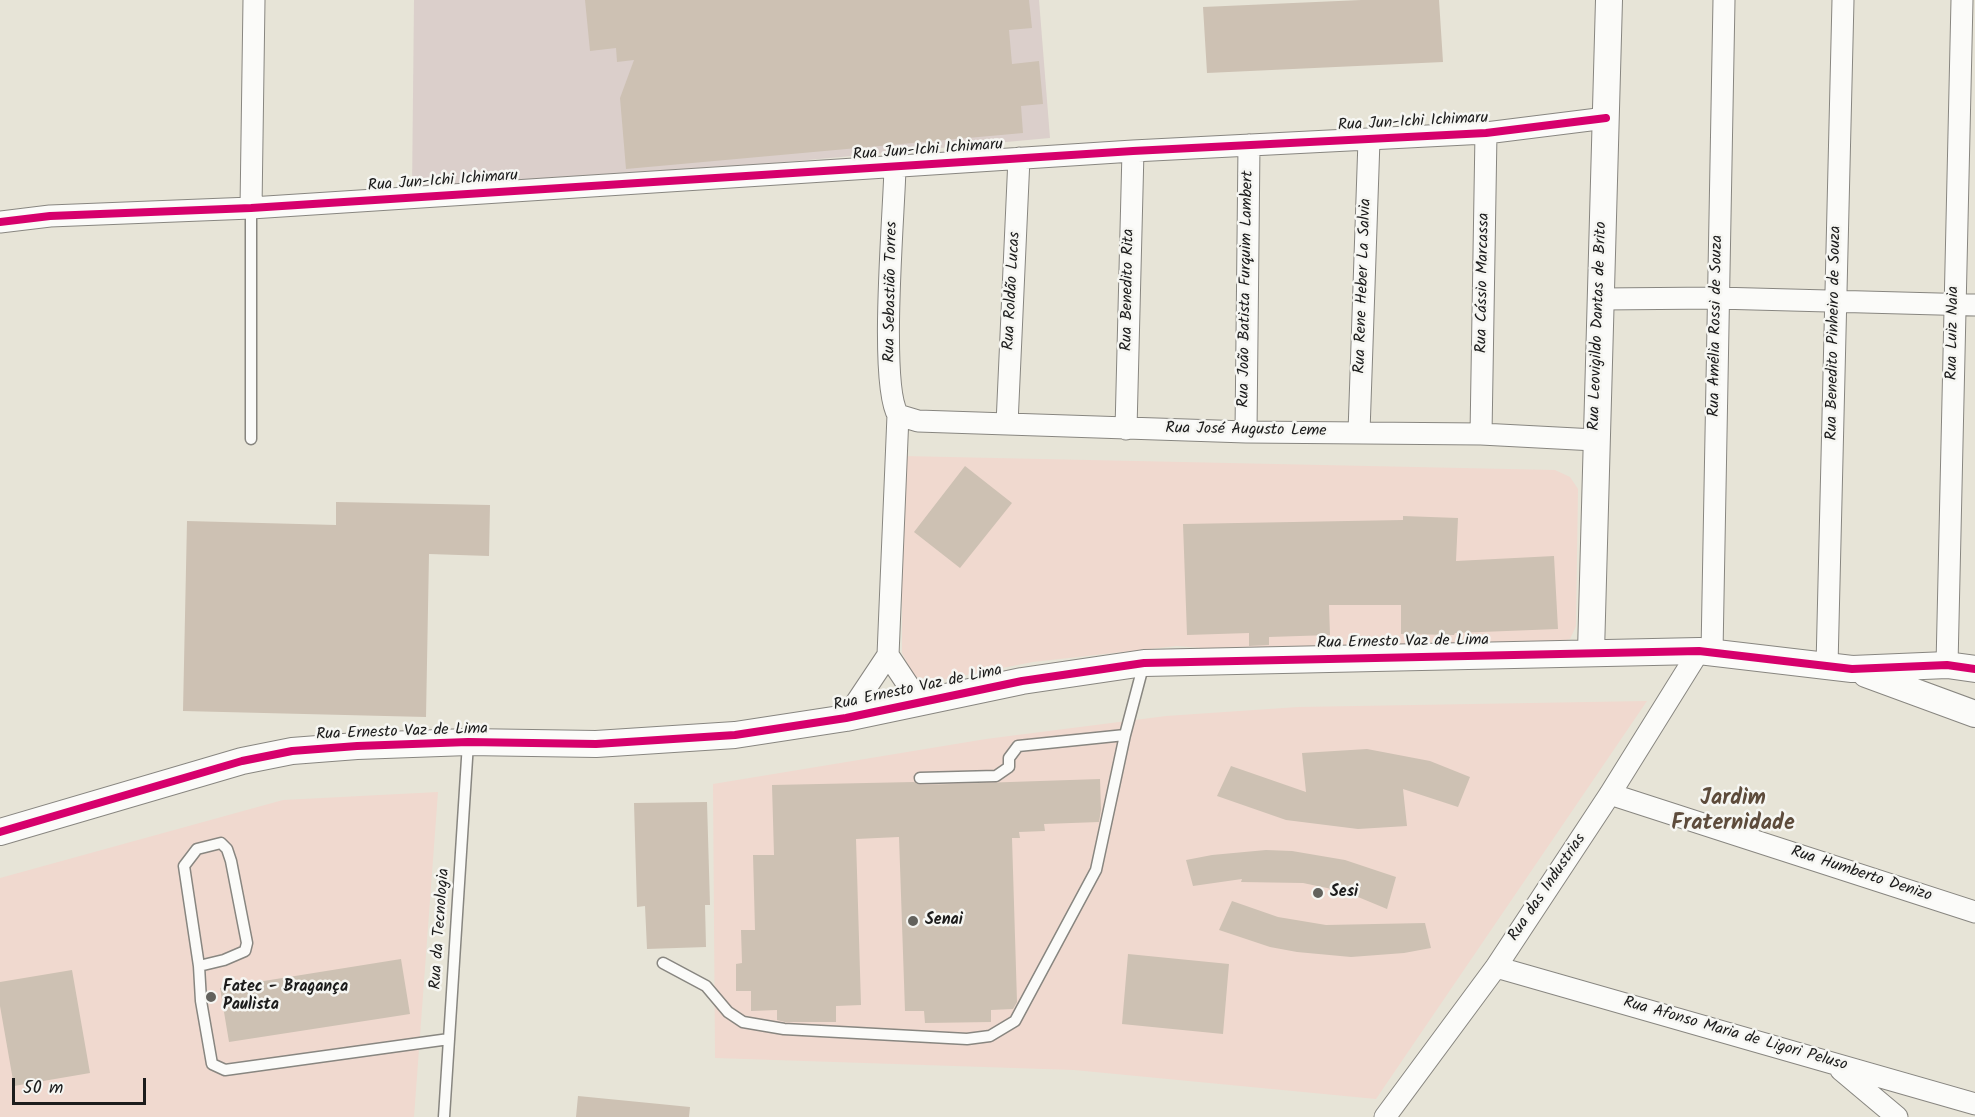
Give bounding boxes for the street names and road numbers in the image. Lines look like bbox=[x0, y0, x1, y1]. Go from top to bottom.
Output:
street label: Rua Jun-Ichi Ichimaru bbox=[1337, 109, 1489, 137]
street label: Rua Jun-Ichi Ichimaru bbox=[852, 136, 1004, 166]
street label: Rua Jun-Ichi Ichimaru bbox=[367, 167, 519, 197]
street label: Rua João Batista Furquim Lambert bbox=[1235, 170, 1259, 408]
street label: Rua Rene Heber La Salvia bbox=[1351, 198, 1377, 374]
street label: Rua Cássio Marcassa bbox=[1473, 213, 1495, 353]
street label: Rua Sebastião Torres bbox=[881, 221, 903, 363]
street label: Rua Leovigildo Dantas de Brito bbox=[1586, 221, 1612, 431]
street label: Rua Benedito Pinheiro de Souza bbox=[1824, 225, 1846, 441]
street label: Rua Benedito Rita bbox=[1118, 229, 1140, 351]
street label: Rua Roldão Lucas bbox=[1000, 231, 1026, 351]
street label: Rua Amélia Rossi de Souza bbox=[1706, 235, 1728, 417]
street label: Rua Luiz Naia bbox=[1944, 286, 1964, 380]
street label: Rua José Augusto Leme bbox=[1165, 420, 1327, 442]
street label: Rua Ernesto Vaz de Lima bbox=[1317, 632, 1489, 654]
street label: Rua Ernesto Vaz de Lima bbox=[832, 662, 1004, 716]
street label: Rua Ernesto Vaz de Lima bbox=[316, 720, 488, 746]
street label: Rua das Industrias bbox=[1505, 831, 1591, 945]
street label: Rua Humberto Denizo bbox=[1788, 843, 1934, 907]
street label: Rua da Tecnologia bbox=[427, 868, 455, 990]
street label: Rua Afonso Maria de Ligori Peluso bbox=[1621, 994, 1849, 1076]

